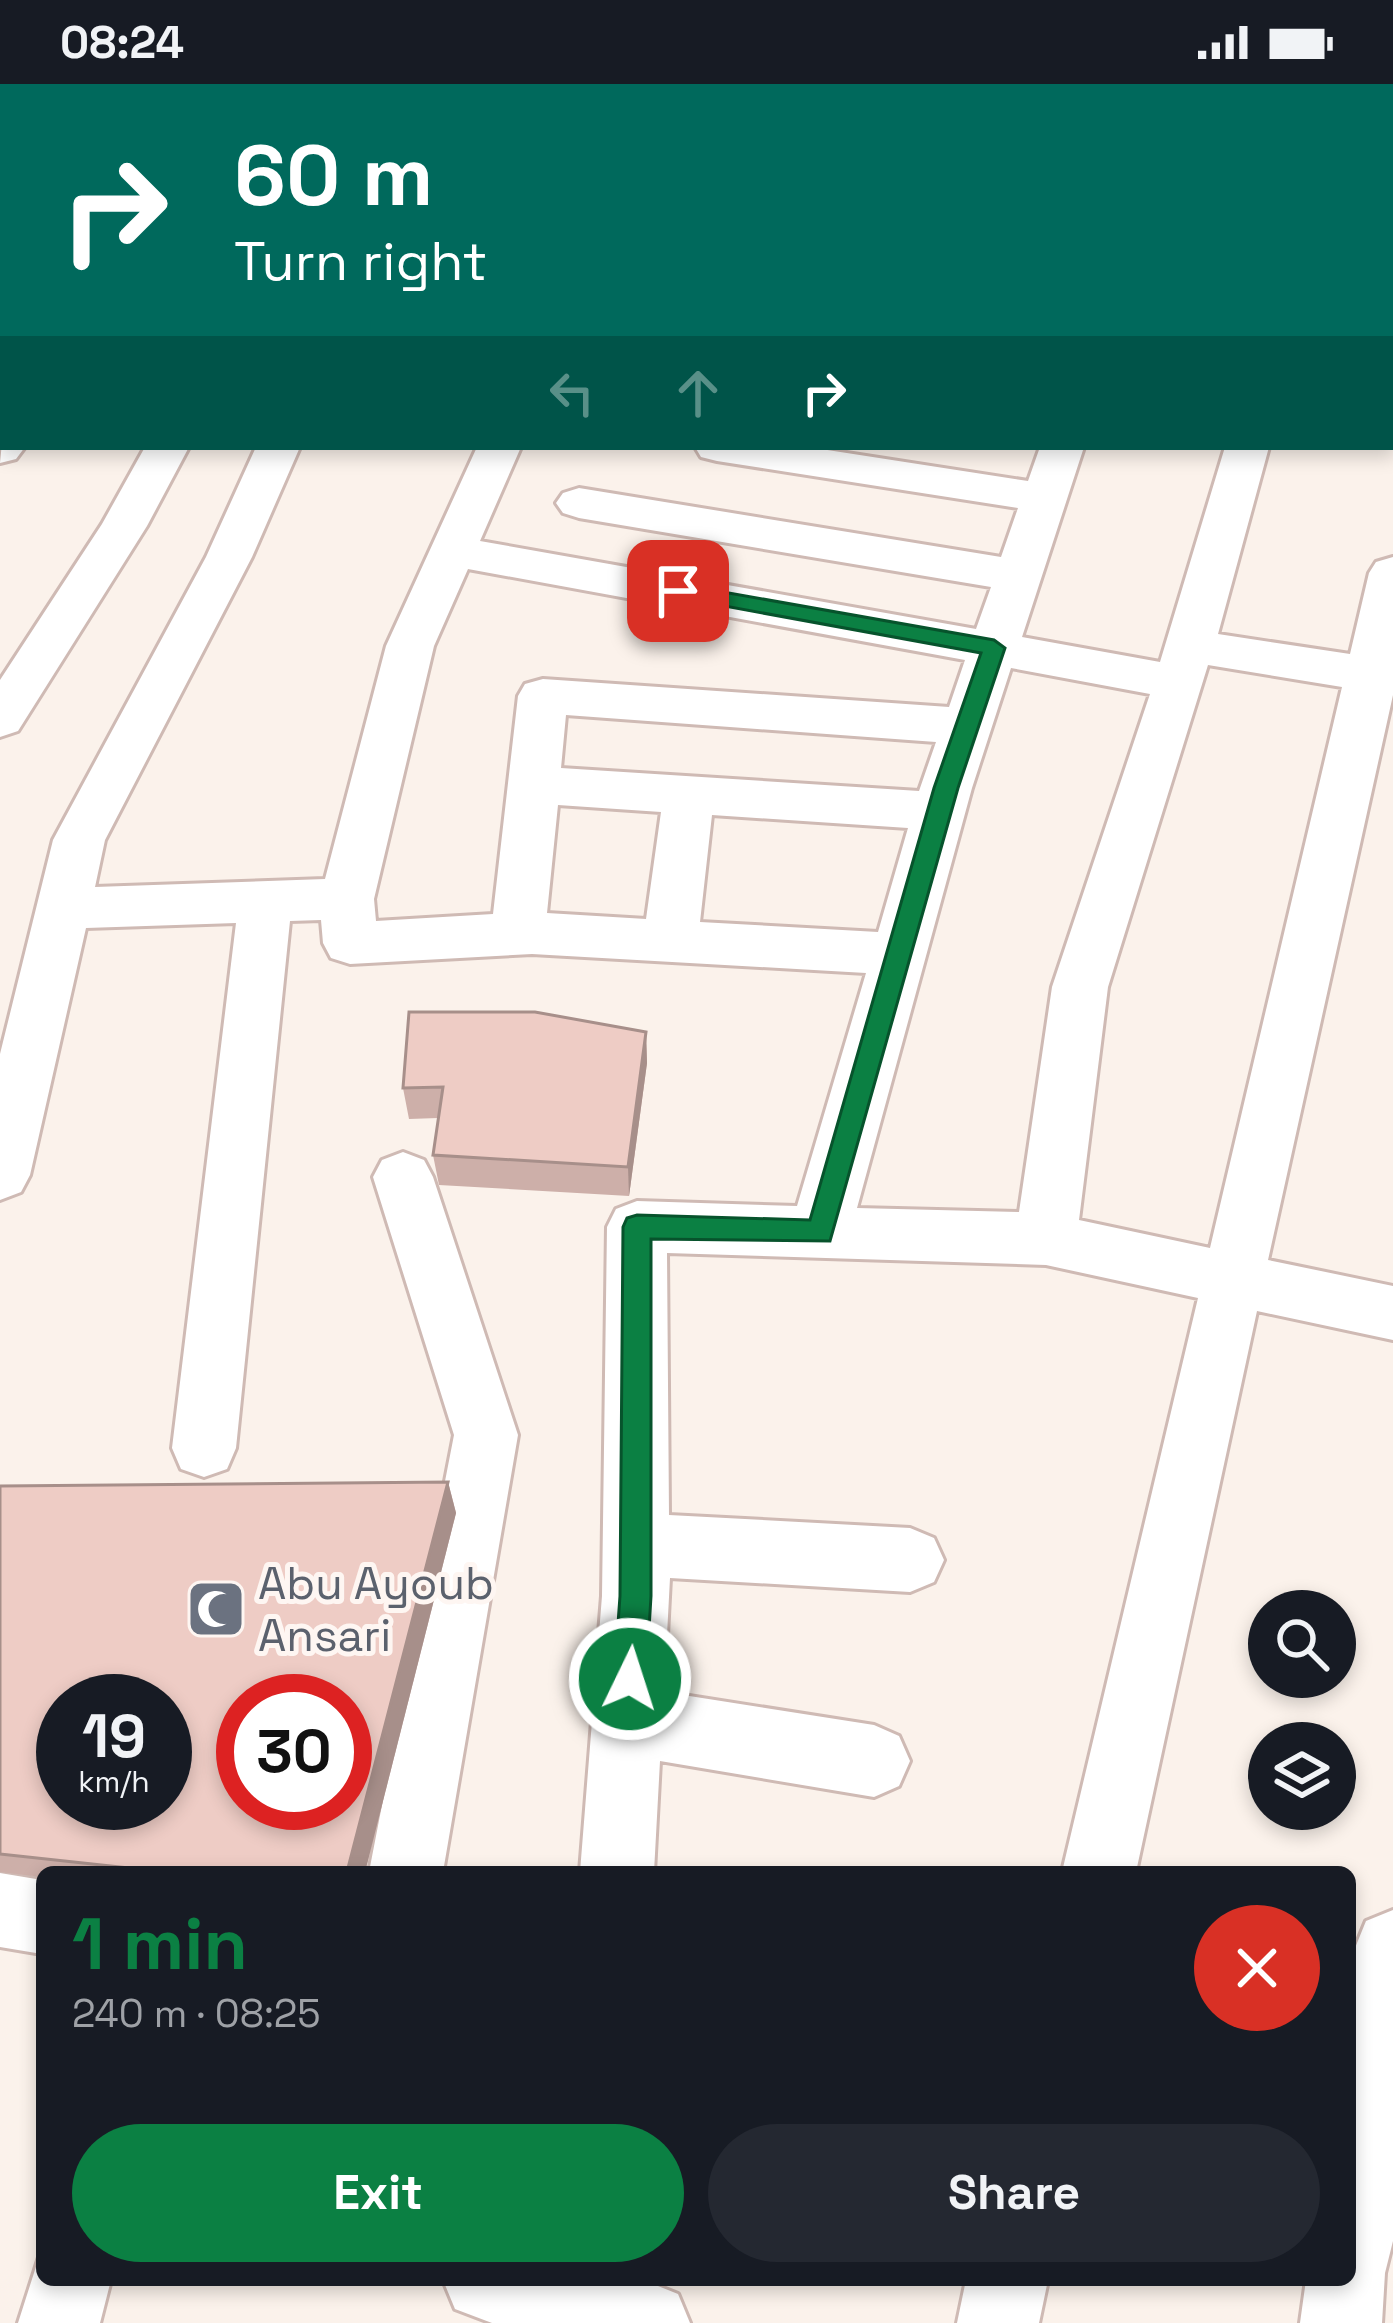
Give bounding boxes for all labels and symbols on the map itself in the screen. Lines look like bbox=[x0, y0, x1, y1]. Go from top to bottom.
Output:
pin bbox=[627, 540, 729, 642]
place label: Abu Ayoub Ansari bbox=[258, 1555, 494, 1664]
mosque icon: Abu Ayoub Ansari bbox=[185, 1578, 247, 1640]
position arrow bbox=[567, 1616, 693, 1742]
speed limit sign: 30 bbox=[216, 1674, 372, 1830]

